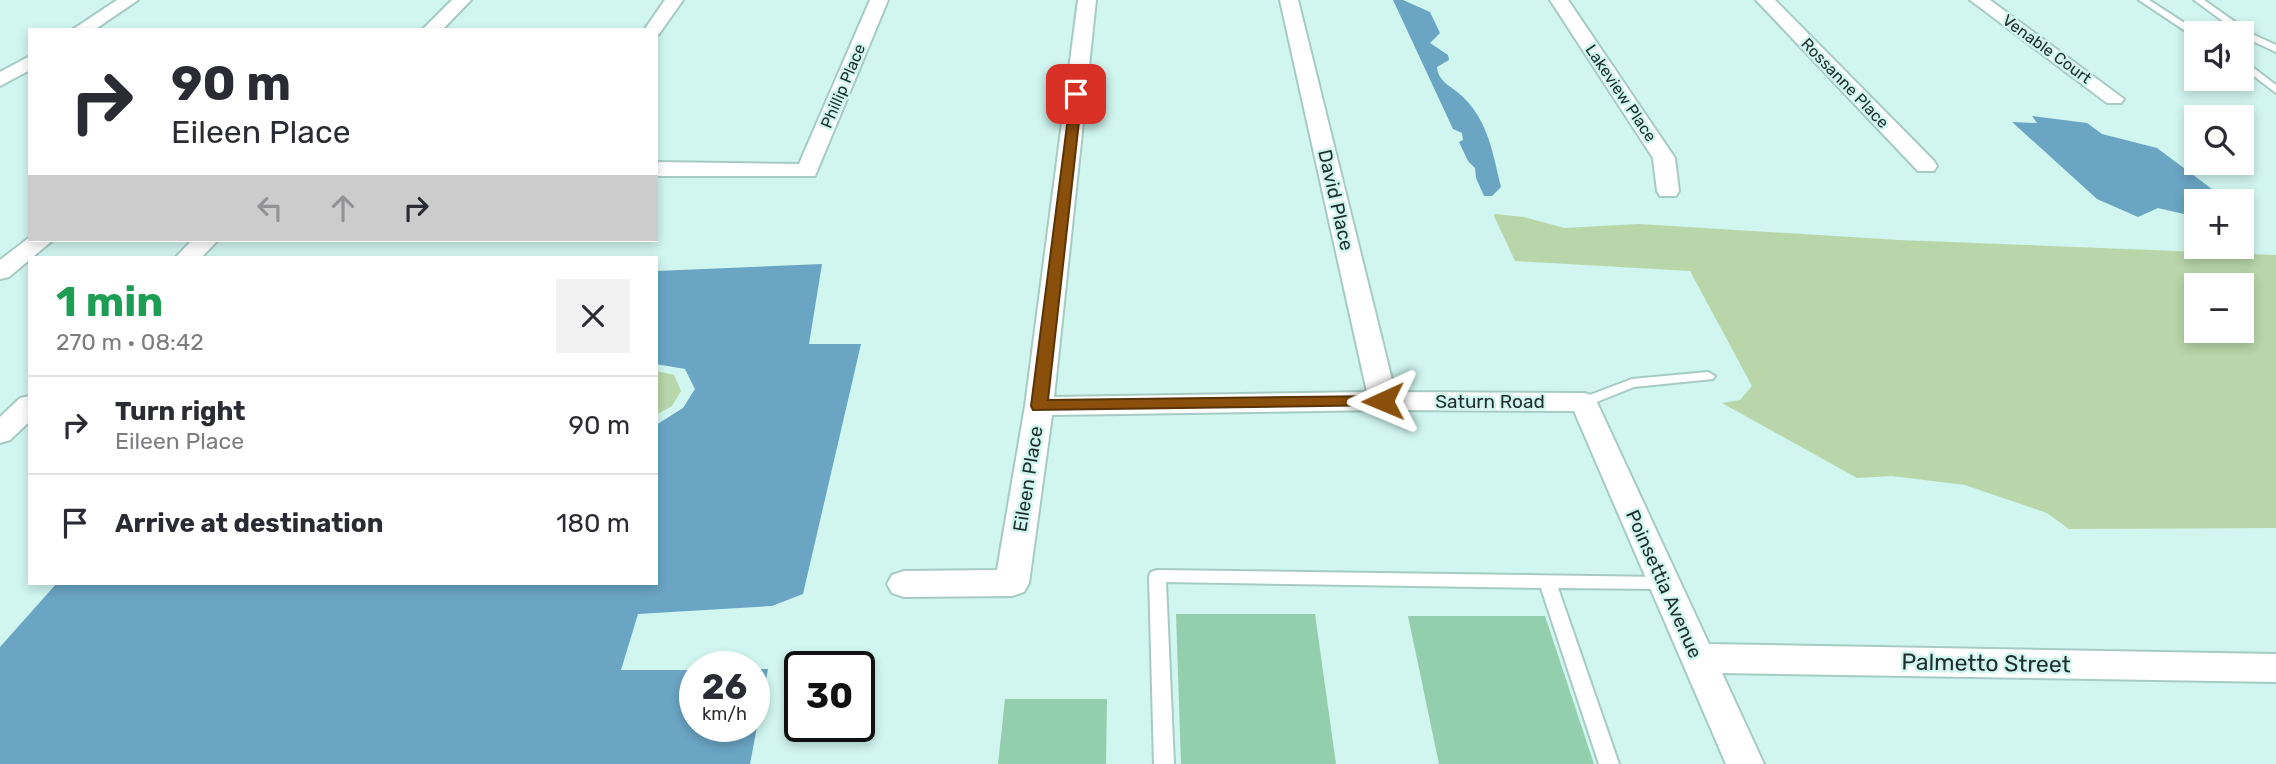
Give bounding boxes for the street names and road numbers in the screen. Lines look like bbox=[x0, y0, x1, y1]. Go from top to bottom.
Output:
street label: Venable Court bbox=[1999, 10, 2095, 88]
street label: Rossanne Place bbox=[1797, 34, 1893, 132]
street label: Phillip Place bbox=[817, 41, 869, 131]
street label: Lakeview Place bbox=[1582, 41, 1660, 145]
street label: David Place bbox=[1313, 147, 1359, 253]
street label: Saturn Road bbox=[1435, 390, 1545, 413]
street label: Eileen Place bbox=[1008, 425, 1048, 533]
street label: Poinsettia Avenue bbox=[1621, 506, 1707, 662]
street label: Palmetto Street bbox=[1901, 648, 2071, 678]

